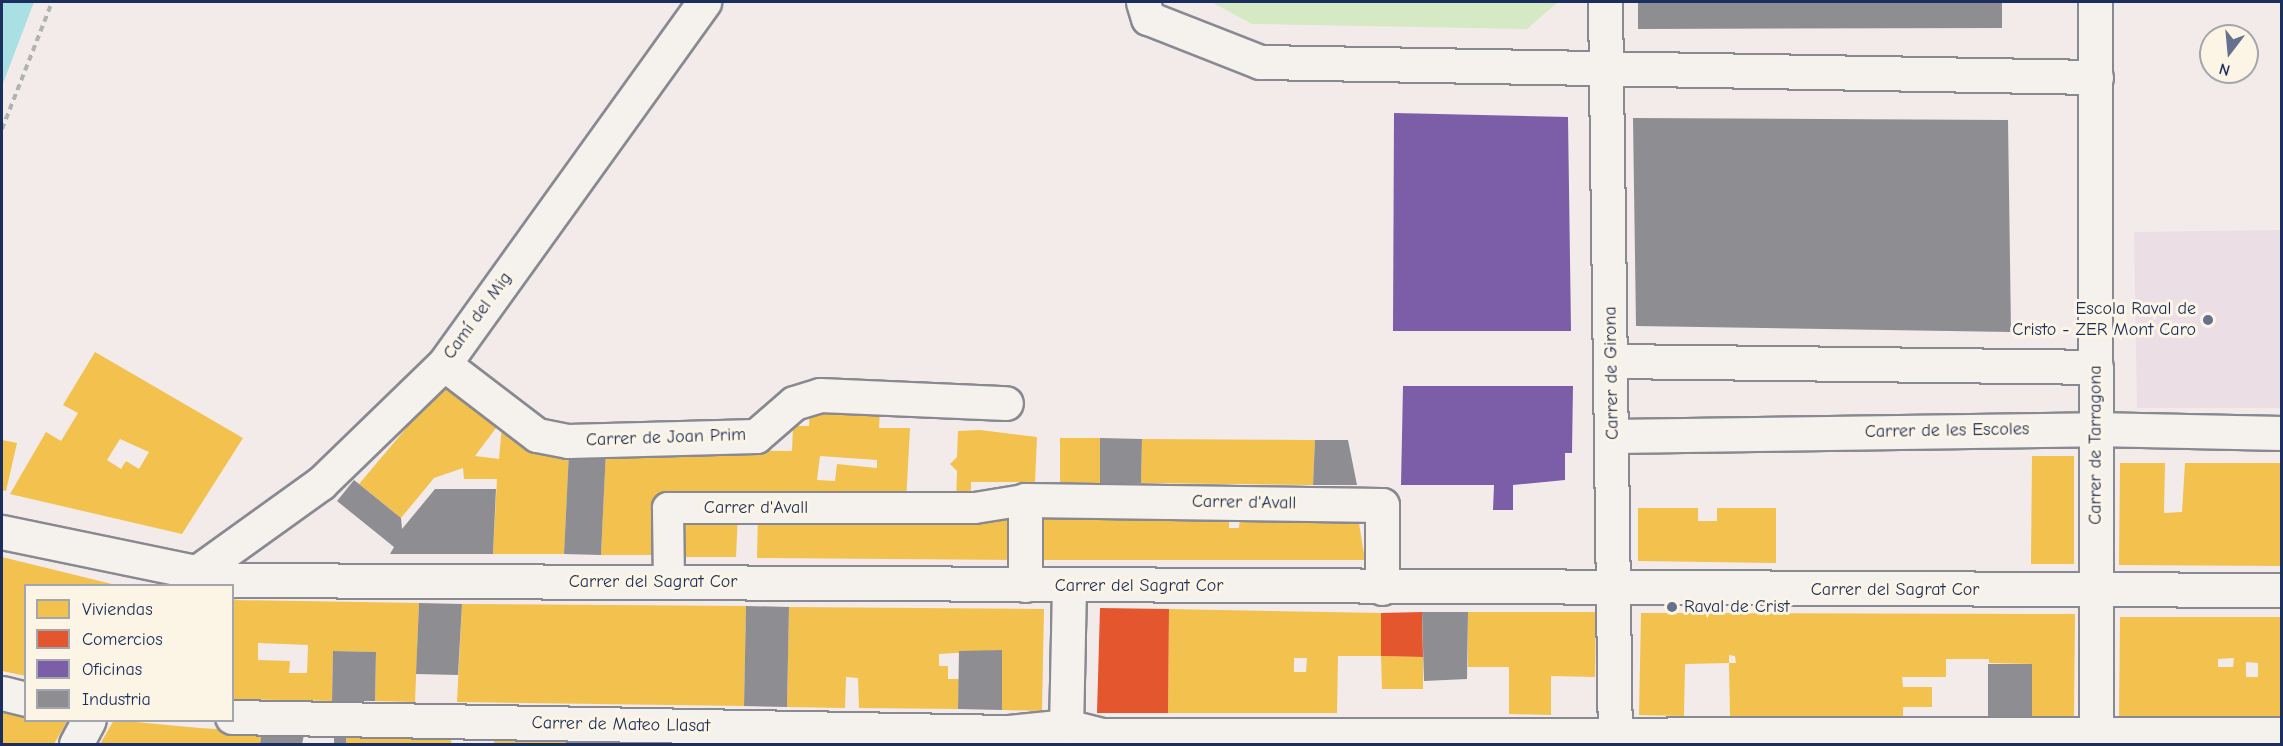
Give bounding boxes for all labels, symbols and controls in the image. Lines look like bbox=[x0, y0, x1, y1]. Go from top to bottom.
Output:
north arrow bbox=[2199, 24, 2259, 84]
text: N bbox=[2217, 59, 2232, 79]
street label: Camí del Mig bbox=[439, 268, 517, 364]
place label: Escola Raval de Cristo - ZER Mont Caro bbox=[2012, 299, 2196, 342]
street label: Carrer de Girona bbox=[1600, 306, 1624, 440]
marker: Escola Raval de Cristo - ZER Mont Caro bbox=[2201, 313, 2215, 327]
street label: Carrer de Tarragona bbox=[2085, 365, 2107, 525]
street label: Carrer de les Escoles bbox=[1865, 419, 2029, 443]
street label: Carrer de Joan Prim bbox=[586, 424, 746, 452]
street label: Carrer d'Avall bbox=[1192, 491, 1296, 515]
street label: Carrer d'Avall bbox=[704, 497, 808, 519]
street label: Carrer del Sagrat Cor bbox=[569, 571, 737, 593]
street label: Carrer del Sagrat Cor bbox=[1055, 575, 1223, 597]
street label: Carrer del Sagrat Cor bbox=[1811, 579, 1979, 601]
legend bbox=[24, 584, 234, 722]
place label: Raval de Crist bbox=[1684, 596, 1790, 618]
text: Viviendas bbox=[82, 599, 153, 620]
marker: Raval de Crist bbox=[1665, 600, 1679, 614]
text: Comercios bbox=[82, 629, 163, 650]
text: Oficinas bbox=[82, 659, 142, 680]
text: Industria bbox=[82, 689, 151, 710]
street label: Carrer de Mateo Llasat bbox=[531, 713, 711, 737]

